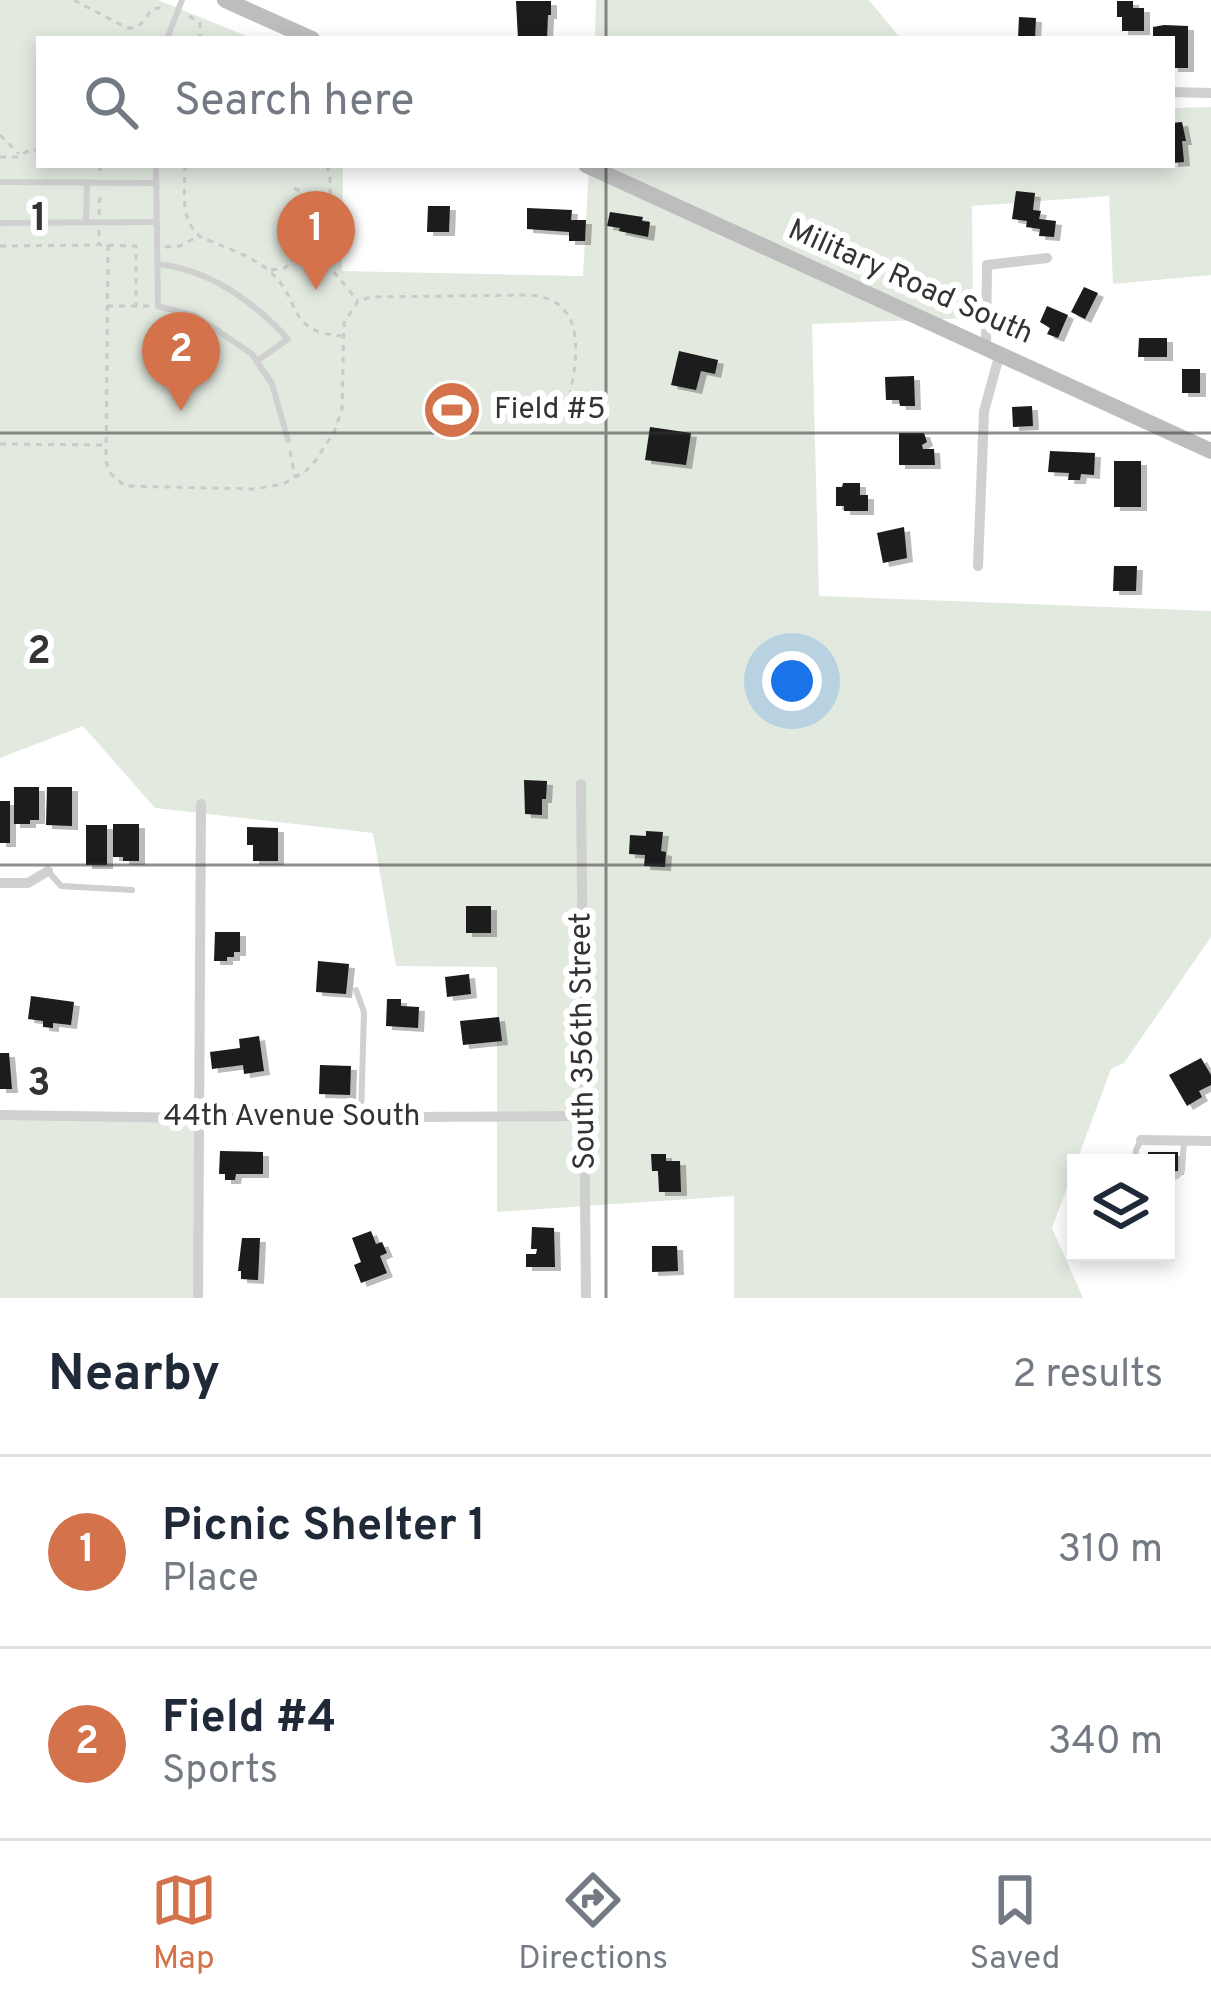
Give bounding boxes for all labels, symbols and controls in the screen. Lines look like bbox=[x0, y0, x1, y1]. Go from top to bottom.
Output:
search box bbox=[36, 36, 1175, 168]
icon: search bbox=[78, 69, 144, 135]
text: Search here bbox=[174, 74, 414, 131]
pin: 1 bbox=[277, 191, 355, 290]
text: 1 bbox=[31, 196, 47, 245]
street label: Military Road South bbox=[782, 212, 1038, 354]
pin: 2 bbox=[142, 312, 220, 411]
sports icon: Field #5 bbox=[421, 379, 483, 441]
place label: Field #5 bbox=[494, 392, 606, 429]
text: 2 bbox=[27, 629, 51, 678]
your location bbox=[762, 651, 822, 711]
street label: South 356th Street bbox=[563, 912, 605, 1170]
text: 3 bbox=[27, 1061, 51, 1110]
street label: 44th Avenue South bbox=[164, 1099, 420, 1136]
map controls bbox=[1067, 1154, 1175, 1262]
button: layers bbox=[1067, 1154, 1175, 1262]
text: Nearby bbox=[48, 1344, 220, 1409]
text: 2 results bbox=[1012, 1352, 1163, 1401]
text: Picnic Shelter 1 bbox=[162, 1499, 486, 1556]
text: 1 bbox=[79, 1527, 95, 1576]
text: 310 m bbox=[1058, 1527, 1163, 1576]
text: Place bbox=[162, 1556, 259, 1605]
text: Field #4 bbox=[162, 1691, 336, 1748]
text: 2 bbox=[75, 1719, 99, 1768]
text: 340 m bbox=[1048, 1719, 1163, 1768]
text: Sports bbox=[162, 1748, 278, 1797]
tab: Map bbox=[151, 1867, 217, 1981]
tab: Directions bbox=[518, 1867, 668, 1981]
tab: Saved bbox=[970, 1867, 1060, 1981]

